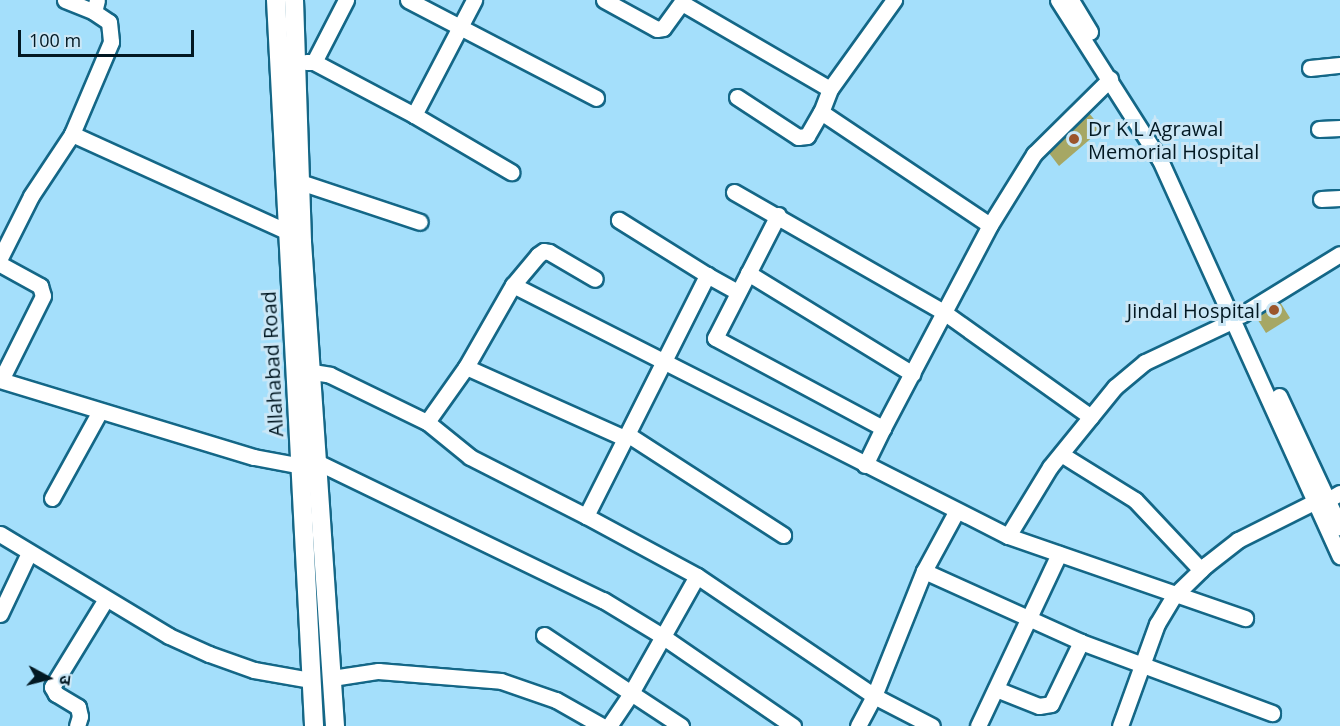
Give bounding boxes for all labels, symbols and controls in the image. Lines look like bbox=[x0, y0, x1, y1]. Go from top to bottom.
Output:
scale bar bbox=[21, 18, 196, 56]
text: 100 m bbox=[29, 28, 81, 52]
place label: Dr K L Agrawal Memorial Hospital bbox=[1088, 116, 1259, 163]
marker: Dr K L Agrawal Memorial Hospital bbox=[1065, 130, 1083, 148]
street label: Allahabad Road bbox=[256, 291, 288, 437]
place label: Jindal Hospital bbox=[1127, 298, 1260, 322]
marker: Jindal Hospital bbox=[1265, 301, 1283, 319]
north arrow bbox=[18, 648, 78, 708]
text: उ bbox=[54, 674, 77, 686]

